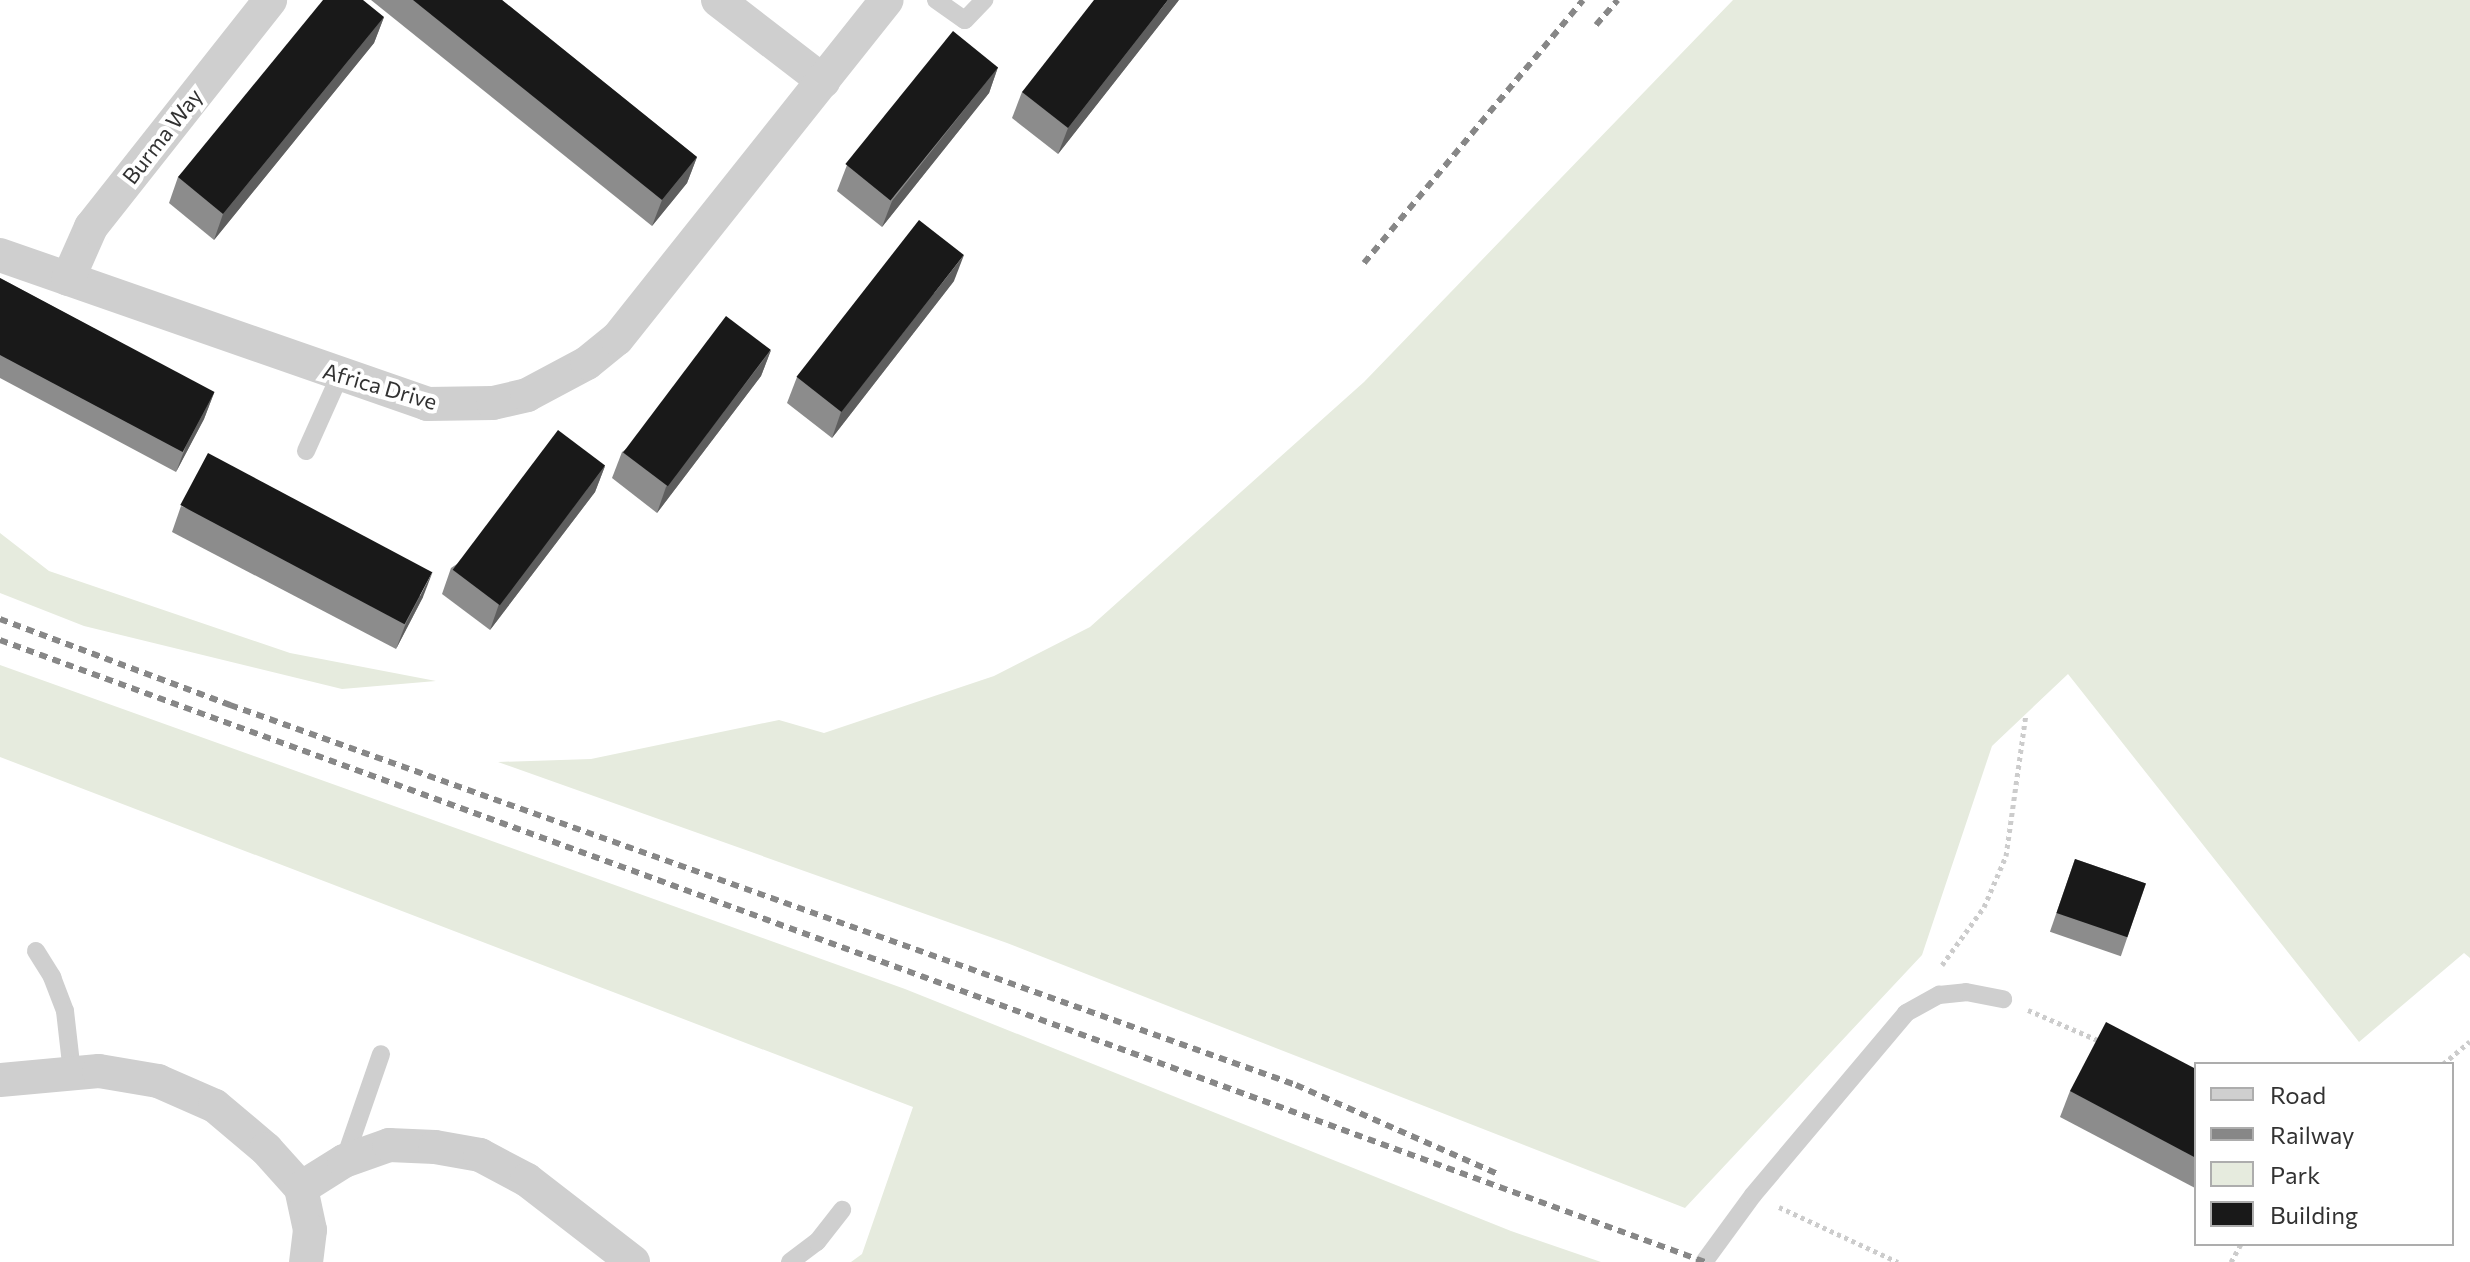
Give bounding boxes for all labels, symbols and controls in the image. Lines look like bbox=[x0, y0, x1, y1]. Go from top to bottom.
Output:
street label: Burma Way bbox=[116, 83, 208, 189]
street label: Africa Drive bbox=[320, 357, 440, 415]
legend bbox=[2194, 1062, 2454, 1246]
text: Road bbox=[2270, 1080, 2326, 1109]
text: Railway bbox=[2270, 1120, 2355, 1149]
text: Park bbox=[2270, 1160, 2320, 1189]
text: Building bbox=[2270, 1200, 2358, 1229]

